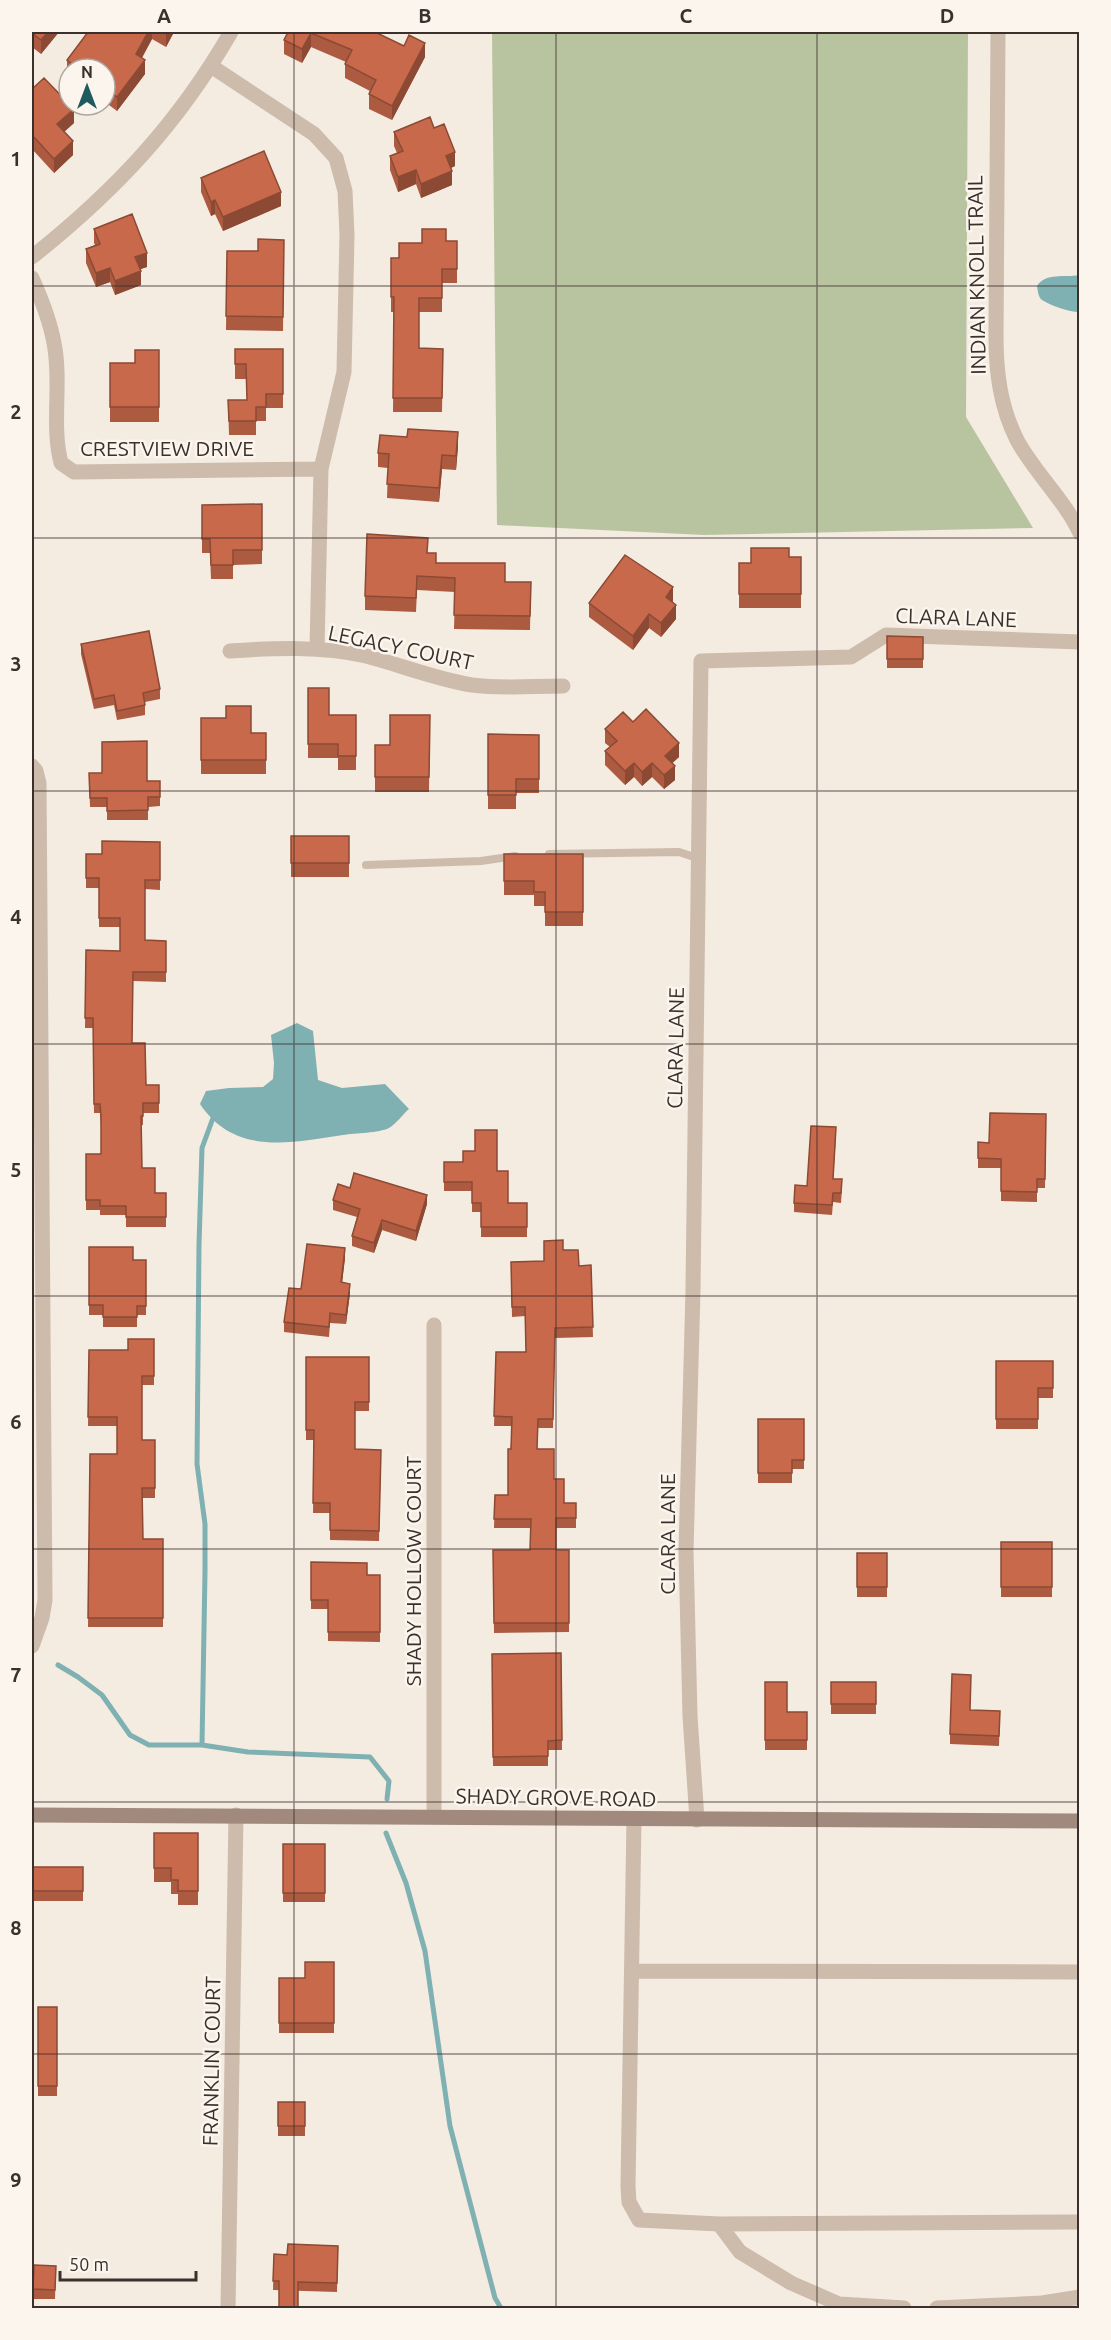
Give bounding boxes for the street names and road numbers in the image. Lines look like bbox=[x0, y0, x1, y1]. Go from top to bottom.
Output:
street label: INDIAN KNOLL TRAIL bbox=[962, 175, 990, 375]
street label: CRESTVIEW DRIVE bbox=[80, 436, 254, 460]
street label: CLARA LANE bbox=[895, 603, 1017, 631]
street label: LEGACY COURT bbox=[326, 620, 476, 674]
street label: CLARA LANE bbox=[662, 987, 688, 1109]
street label: SHADY HOLLOW COURT bbox=[401, 1455, 425, 1686]
street label: CLARA LANE bbox=[655, 1473, 679, 1595]
street label: SHADY GROVE ROAD bbox=[455, 1783, 657, 1811]
street label: FRANKLIN COURT bbox=[198, 1975, 224, 2146]

